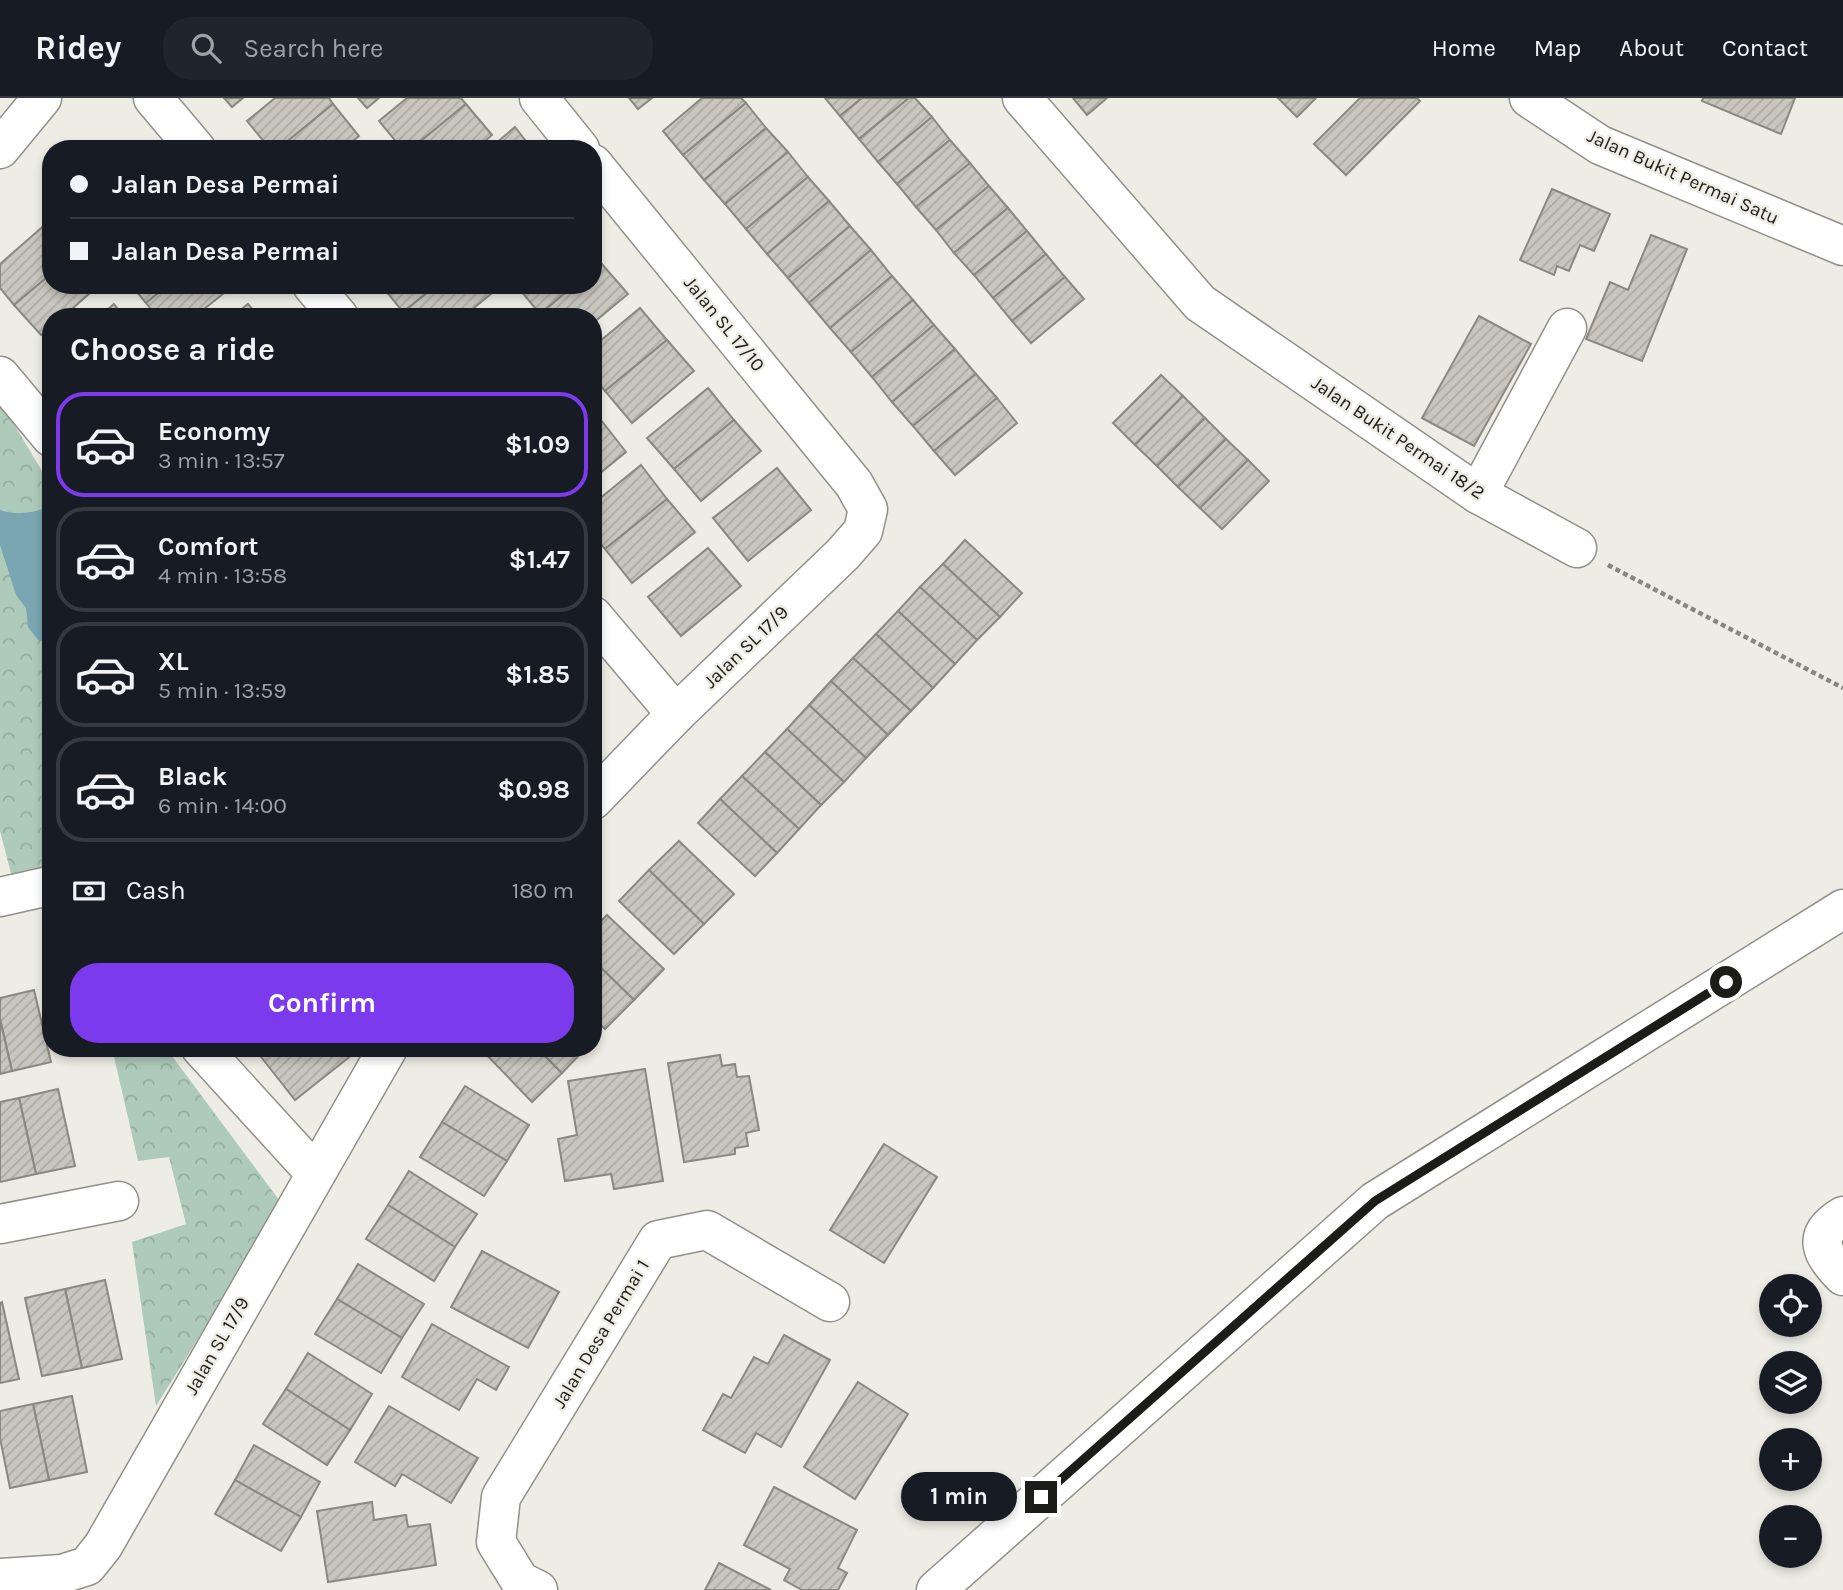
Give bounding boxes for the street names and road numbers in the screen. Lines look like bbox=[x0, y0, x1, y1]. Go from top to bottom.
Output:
street label: Jalan Bukit Permai Satu bbox=[1584, 125, 1782, 229]
street label: Jalan SL 17/10 bbox=[679, 272, 769, 376]
street label: Jalan Bukit Permai 18/2 bbox=[1307, 372, 1489, 504]
street label: Jalan SL 17/9 bbox=[699, 601, 793, 693]
street label: Jalan Desa Permai 1 bbox=[548, 1256, 654, 1412]
street label: Jalan SL 17/9 bbox=[180, 1293, 254, 1399]

